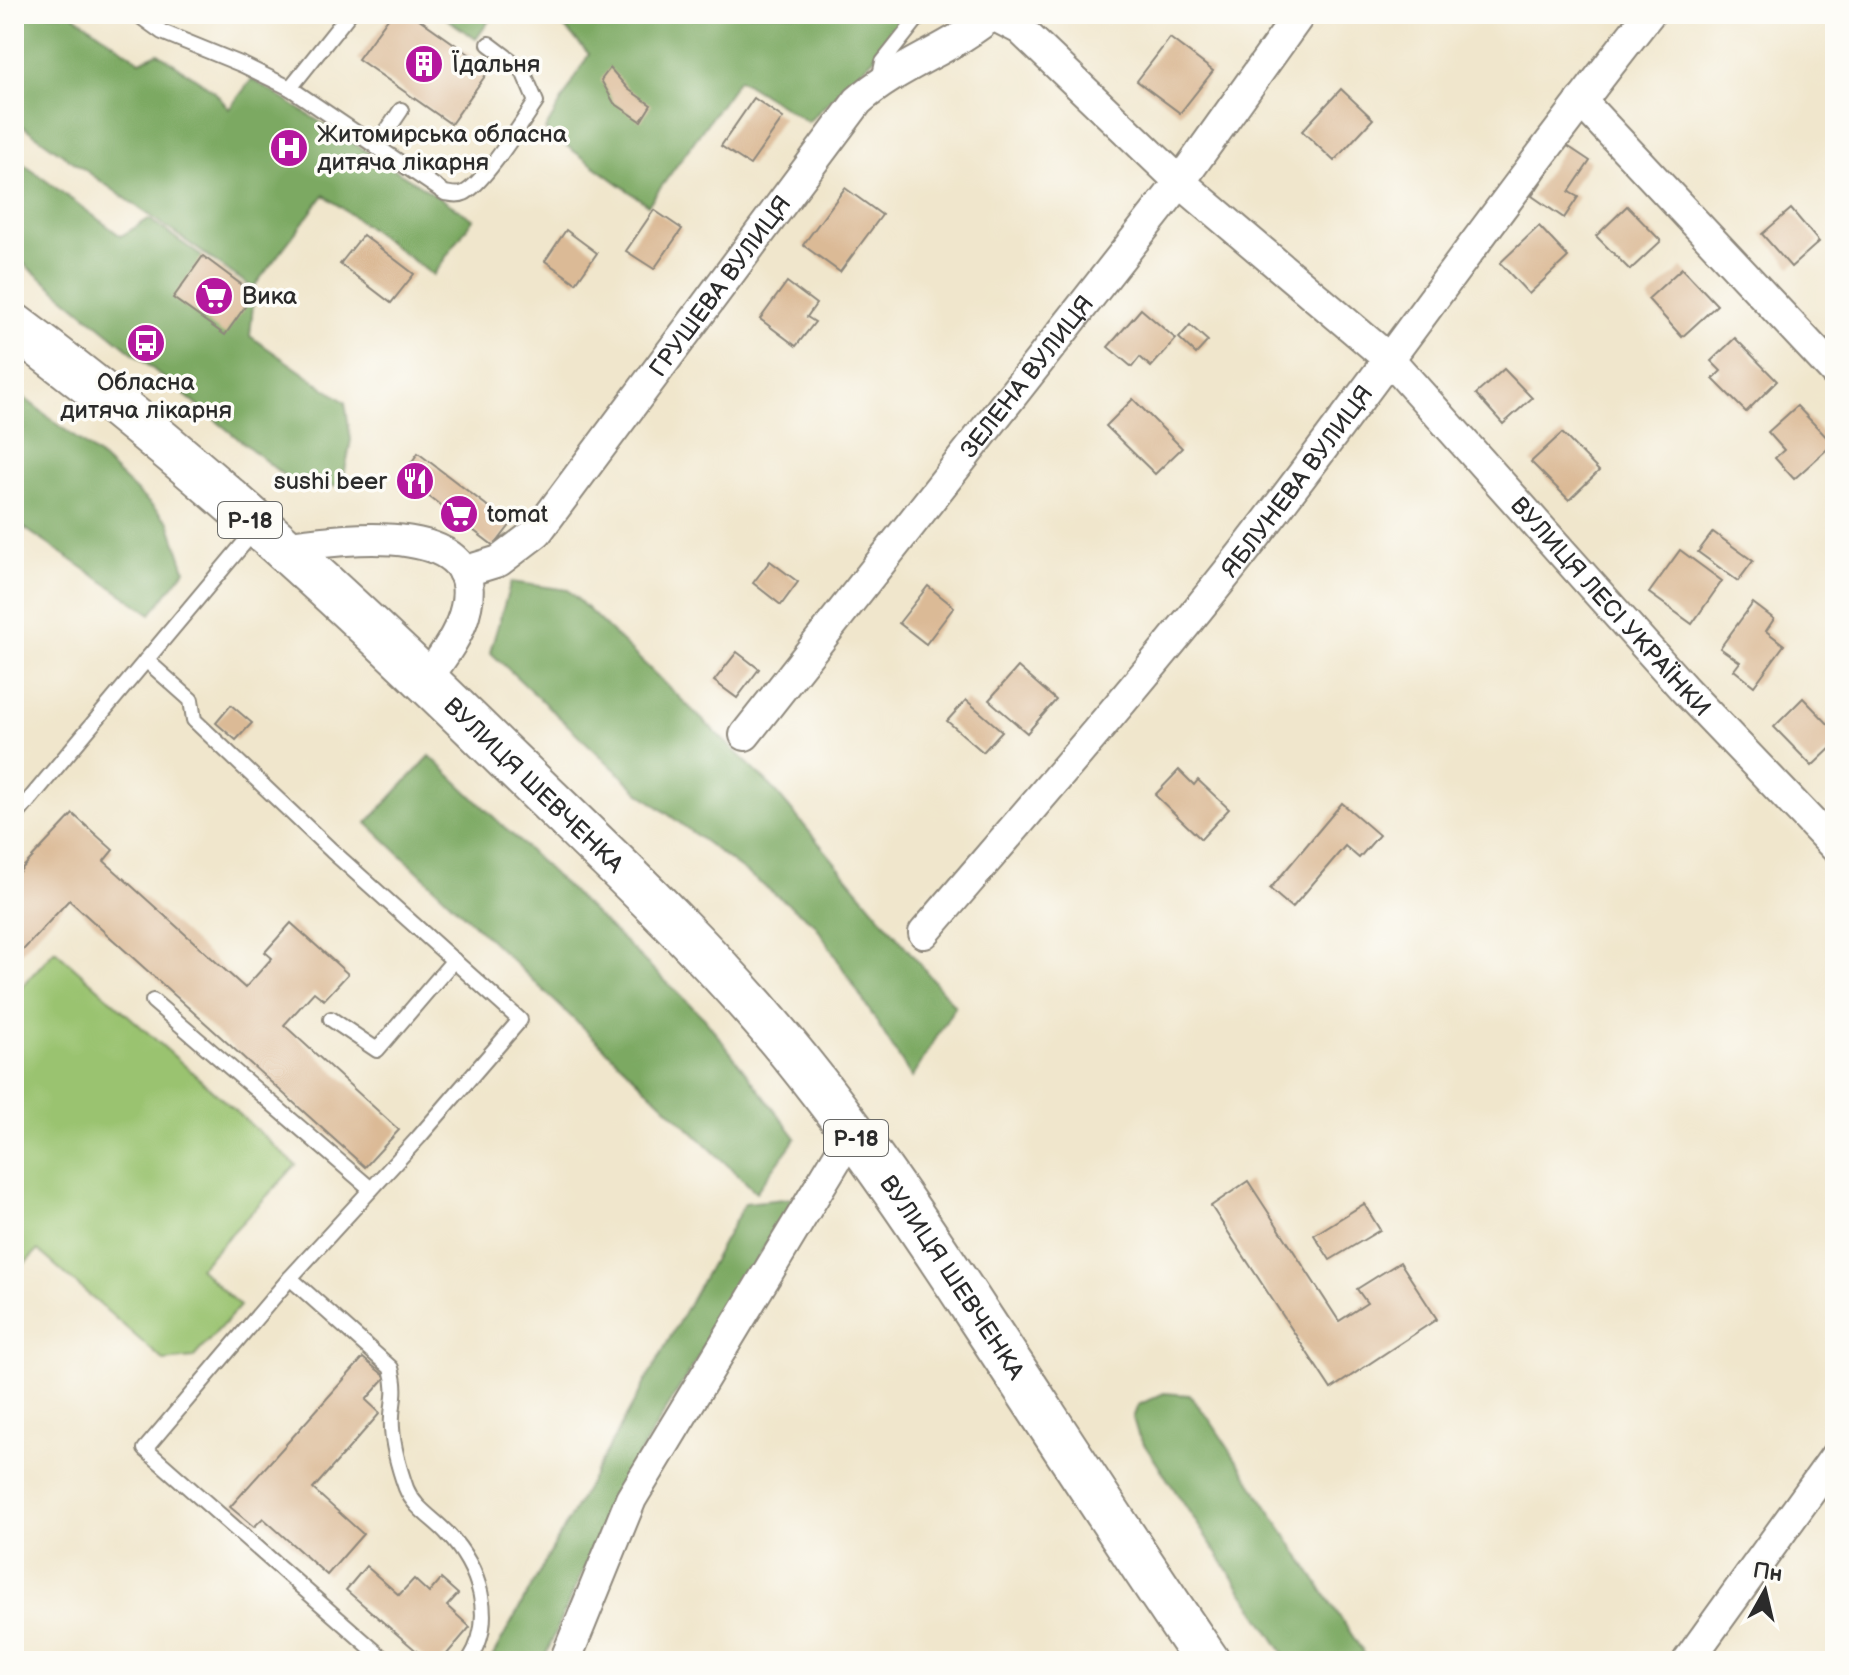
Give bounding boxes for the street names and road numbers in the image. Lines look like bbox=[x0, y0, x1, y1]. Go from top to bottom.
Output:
street label: ГРУШЕВА ВУЛИЦЯ bbox=[644, 190, 797, 383]
street label: ЗЕЛЕНА ВУЛИЦЯ bbox=[955, 290, 1100, 464]
street label: ЯБЛУНЕВА ВУЛИЦЯ bbox=[1215, 380, 1379, 583]
street label: ВУЛИЦЯ ЛЕСІ УКРАЇНКИ bbox=[1504, 491, 1716, 723]
road number: Р-18 bbox=[218, 502, 282, 538]
street label: ВУЛИЦЯ ШЕВЧЕНКА bbox=[438, 692, 630, 879]
road number: Р-18 bbox=[824, 1120, 888, 1156]
street label: ВУЛИЦЯ ШЕВЧЕНКА bbox=[873, 1170, 1031, 1385]

